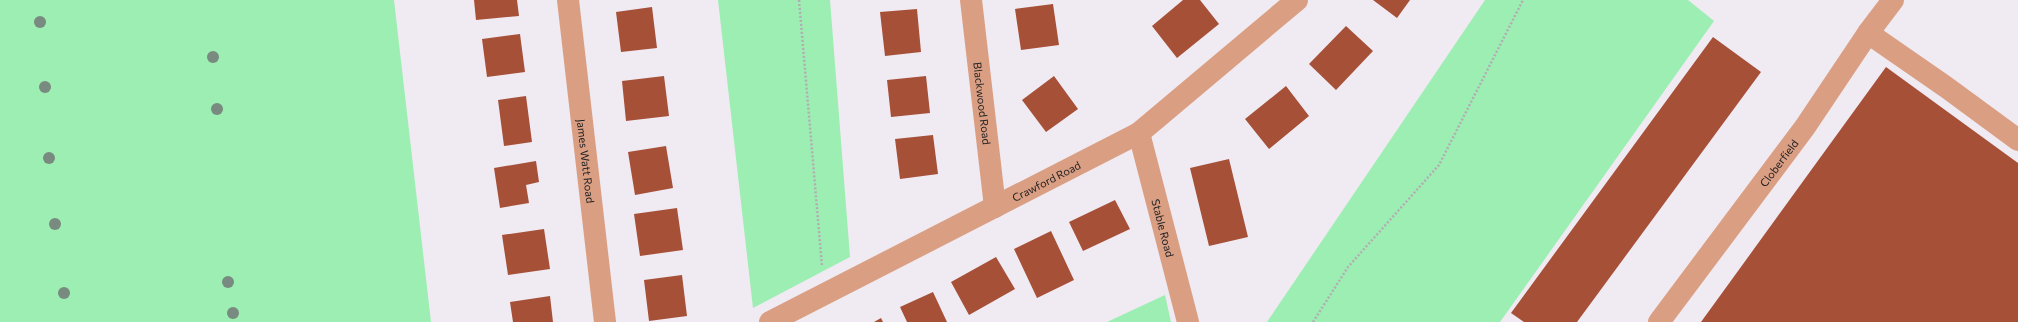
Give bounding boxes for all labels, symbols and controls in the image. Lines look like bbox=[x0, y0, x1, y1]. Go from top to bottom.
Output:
street label: Blackwood Road bbox=[972, 61, 994, 145]
street label: James Watt Road bbox=[574, 118, 598, 204]
street label: Cloberfield bbox=[1756, 136, 1800, 189]
street label: Crawford Road bbox=[1009, 158, 1082, 204]
street label: Stable Road bbox=[1150, 197, 1177, 258]

